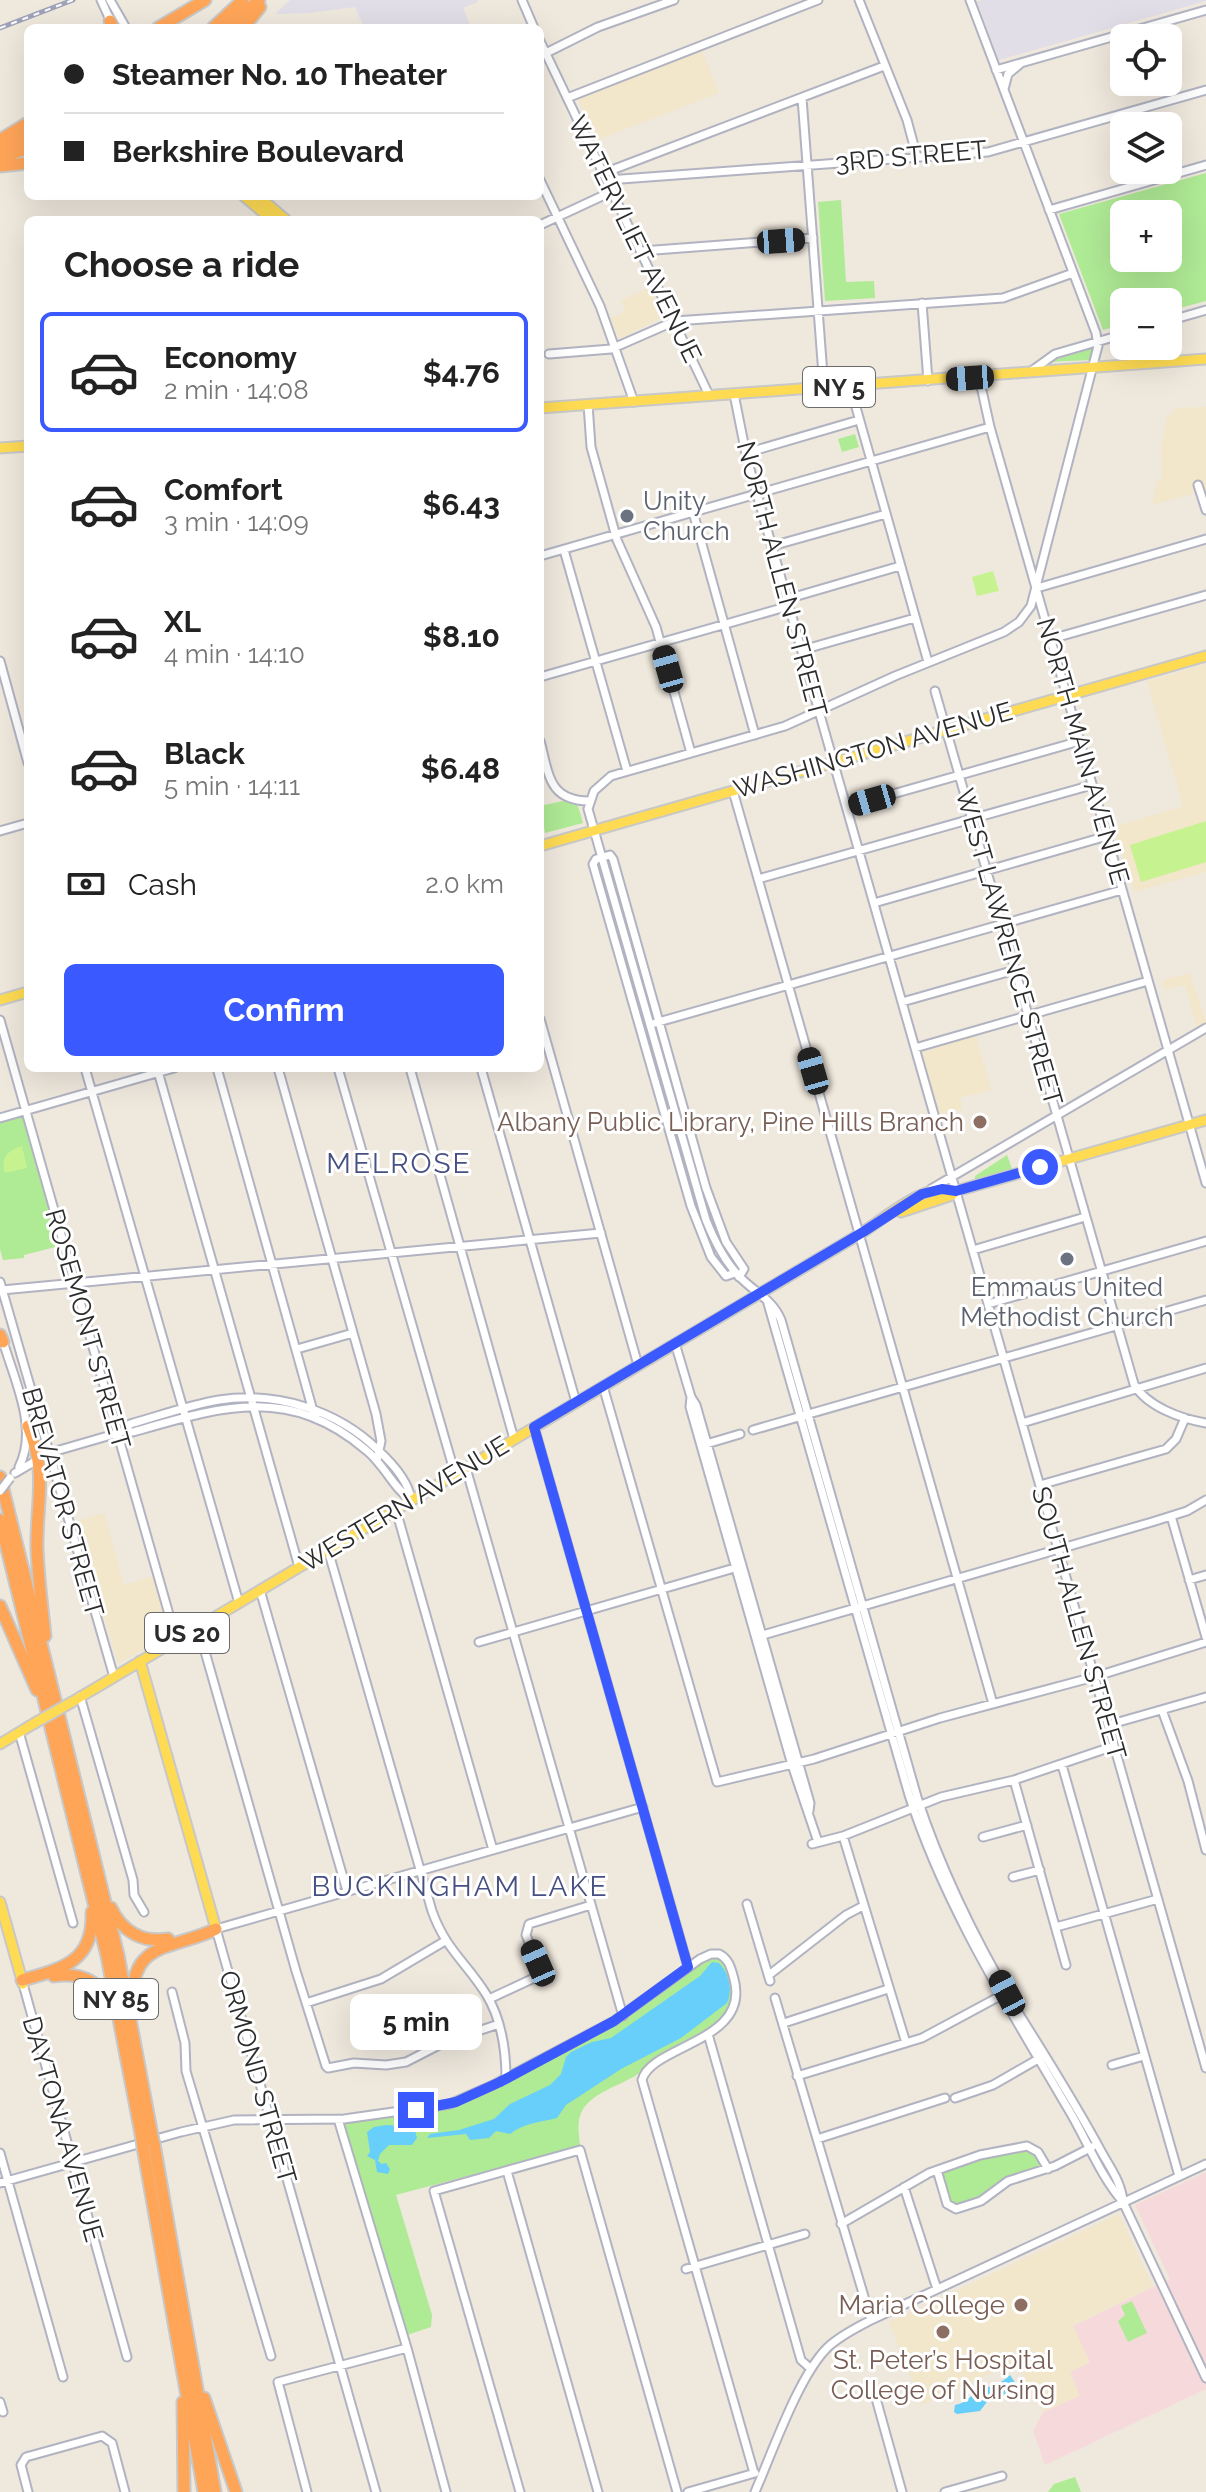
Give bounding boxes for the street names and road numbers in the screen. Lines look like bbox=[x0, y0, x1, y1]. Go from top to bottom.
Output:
street label: WATERVLIET AVENUE bbox=[562, 111, 708, 367]
street label: 3RD STREET bbox=[834, 134, 988, 178]
road number: NY 5 bbox=[803, 367, 875, 407]
street label: NORTH ALLEN STREET bbox=[731, 438, 833, 720]
street label: NORTH MAIN AVENUE bbox=[1031, 614, 1135, 888]
street label: WASHINGTON AVENUE bbox=[730, 696, 1016, 804]
street label: WEST LAWRENCE STREET bbox=[949, 785, 1069, 1109]
street label: ROSEMONT STREET bbox=[39, 1205, 137, 1453]
street label: BREVATOR STREET bbox=[16, 1384, 110, 1620]
street label: WESTERN AVENUE bbox=[294, 1430, 514, 1578]
street label: SOUTH ALLEN STREET bbox=[1026, 1483, 1132, 1763]
road number: US 20 bbox=[145, 1613, 229, 1653]
street label: ORMOND STREET bbox=[213, 1967, 303, 2187]
road number: NY 85 bbox=[74, 1979, 158, 2019]
street label: DAYTONA AVENUE bbox=[16, 2013, 110, 2245]

